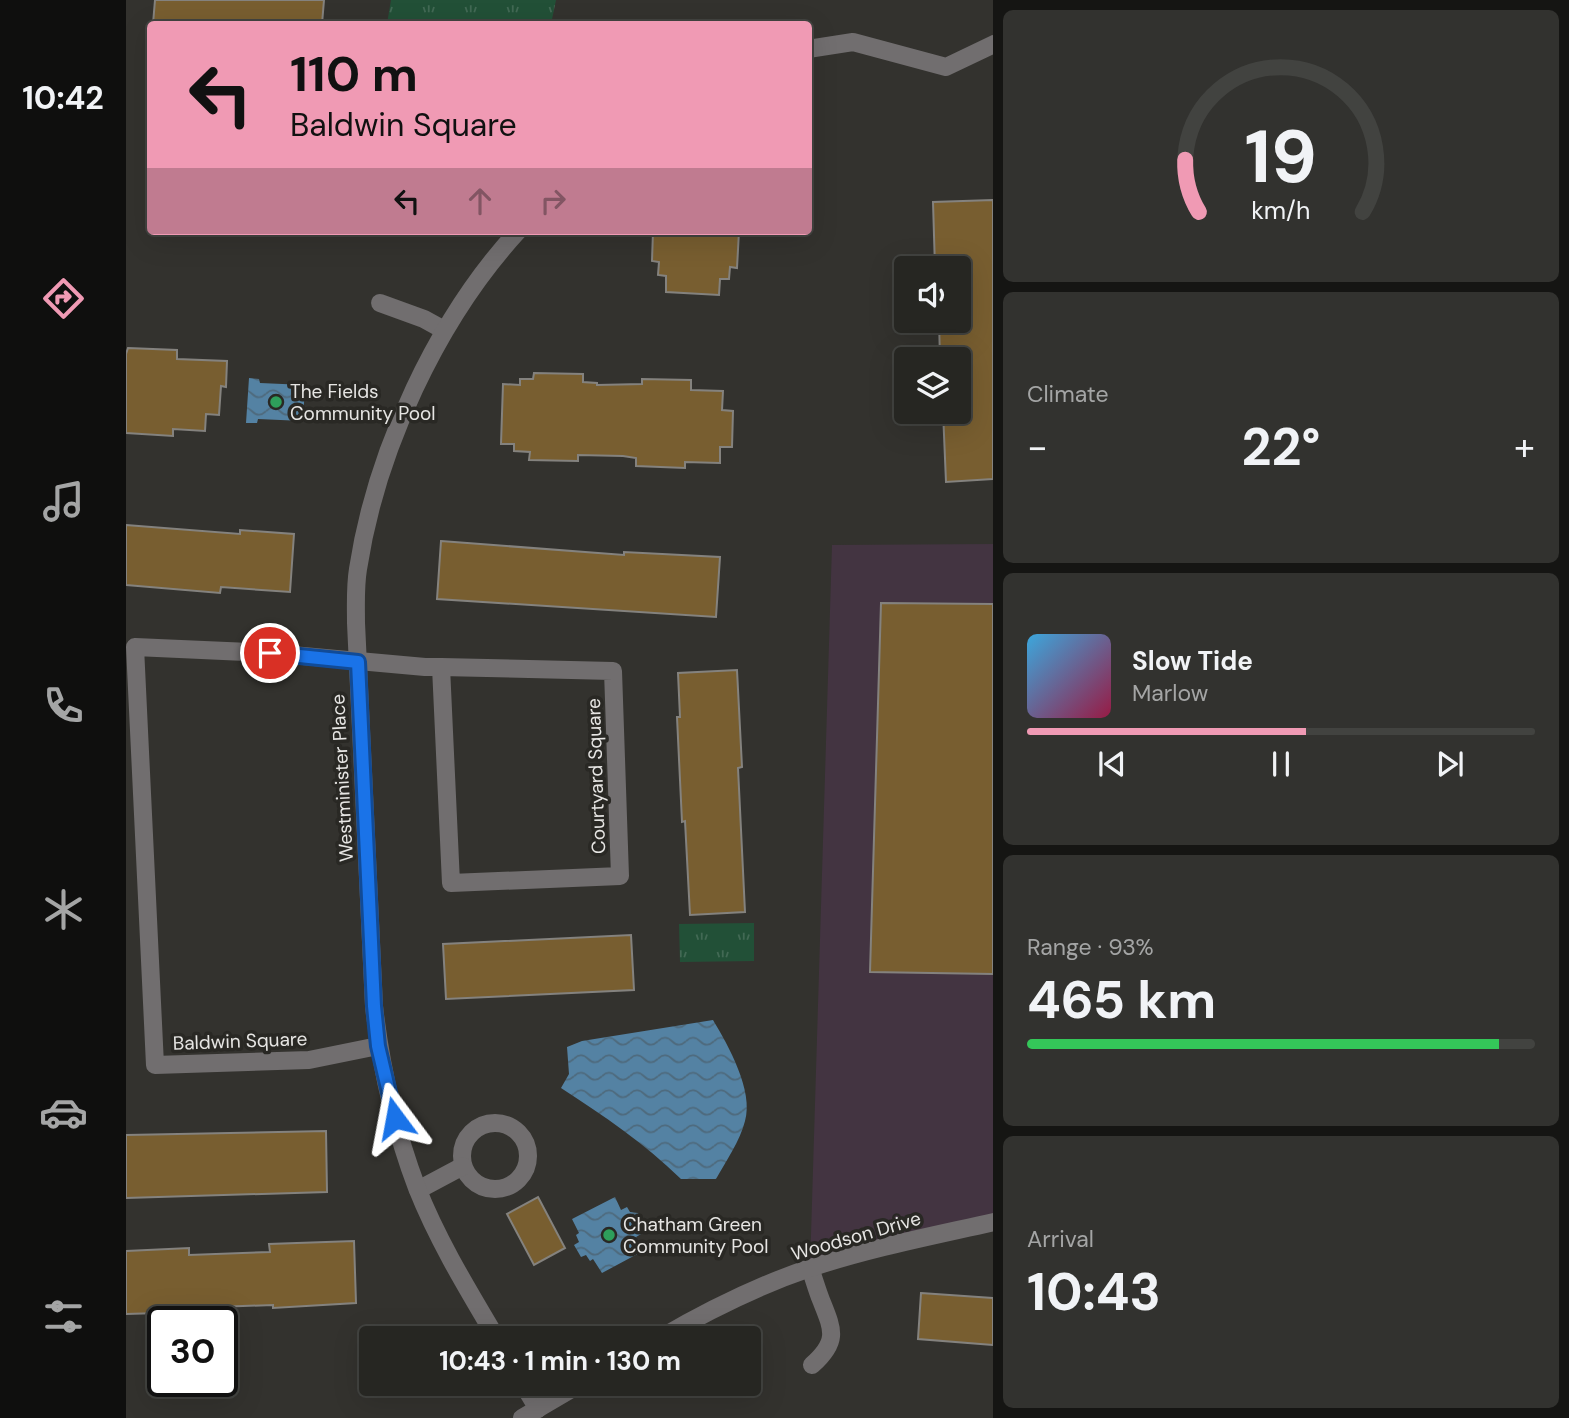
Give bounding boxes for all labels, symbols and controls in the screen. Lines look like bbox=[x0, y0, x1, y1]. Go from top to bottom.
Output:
text: 110 m bbox=[290, 42, 418, 106]
icon: left bbox=[175, 49, 266, 140]
text: 10:42 bbox=[22, 77, 104, 119]
text: Baldwin Square bbox=[290, 104, 517, 146]
text: 19 bbox=[1245, 110, 1317, 205]
icon: left bbox=[388, 182, 426, 220]
icon: ahead bbox=[461, 182, 499, 220]
icon: right bbox=[534, 182, 572, 220]
text: km/h bbox=[1251, 194, 1311, 227]
map controls bbox=[894, 256, 971, 424]
button: sound bbox=[894, 256, 971, 333]
icon: directions bbox=[39, 274, 88, 323]
button: layers bbox=[894, 347, 971, 424]
place label: The Fields Community Pool bbox=[290, 379, 435, 426]
text: Climate bbox=[1027, 379, 1109, 409]
marker: The Fields Community Pool bbox=[268, 394, 284, 410]
text: 22° bbox=[1242, 413, 1320, 481]
text: − bbox=[1027, 422, 1048, 472]
text: + bbox=[1514, 422, 1535, 472]
icon: music bbox=[39, 477, 88, 526]
pin bbox=[240, 623, 300, 683]
icon: arrive bbox=[251, 634, 289, 672]
text: Slow Tide bbox=[1132, 644, 1253, 678]
text: Marlow bbox=[1132, 678, 1208, 708]
icon: phone bbox=[39, 681, 88, 730]
street label: Westminister Place bbox=[325, 693, 359, 863]
street label: Courtyard Square bbox=[581, 698, 611, 854]
icon: previous bbox=[1093, 745, 1131, 783]
icon: pause bbox=[1262, 745, 1300, 783]
icon: next bbox=[1431, 745, 1469, 783]
icon: climate bbox=[39, 885, 88, 934]
text: Range · 93% bbox=[1027, 932, 1154, 962]
text: 465 km bbox=[1027, 966, 1216, 1034]
street label: Baldwin Square bbox=[172, 1026, 308, 1056]
position arrow bbox=[358, 1081, 432, 1155]
icon: car bbox=[39, 1088, 88, 1137]
street label: Woodson Drive bbox=[788, 1206, 924, 1266]
place label: Chatham Green Community Pool bbox=[623, 1212, 768, 1259]
text: Arrival bbox=[1027, 1224, 1094, 1254]
marker: Chatham Green Community Pool bbox=[601, 1227, 617, 1243]
text: 10:43 bbox=[1027, 1258, 1161, 1326]
icon: filters bbox=[39, 1292, 88, 1341]
speed limit sign: 30 bbox=[147, 1306, 238, 1397]
text: 10:43 · 1 min · 130 m bbox=[439, 1344, 681, 1378]

